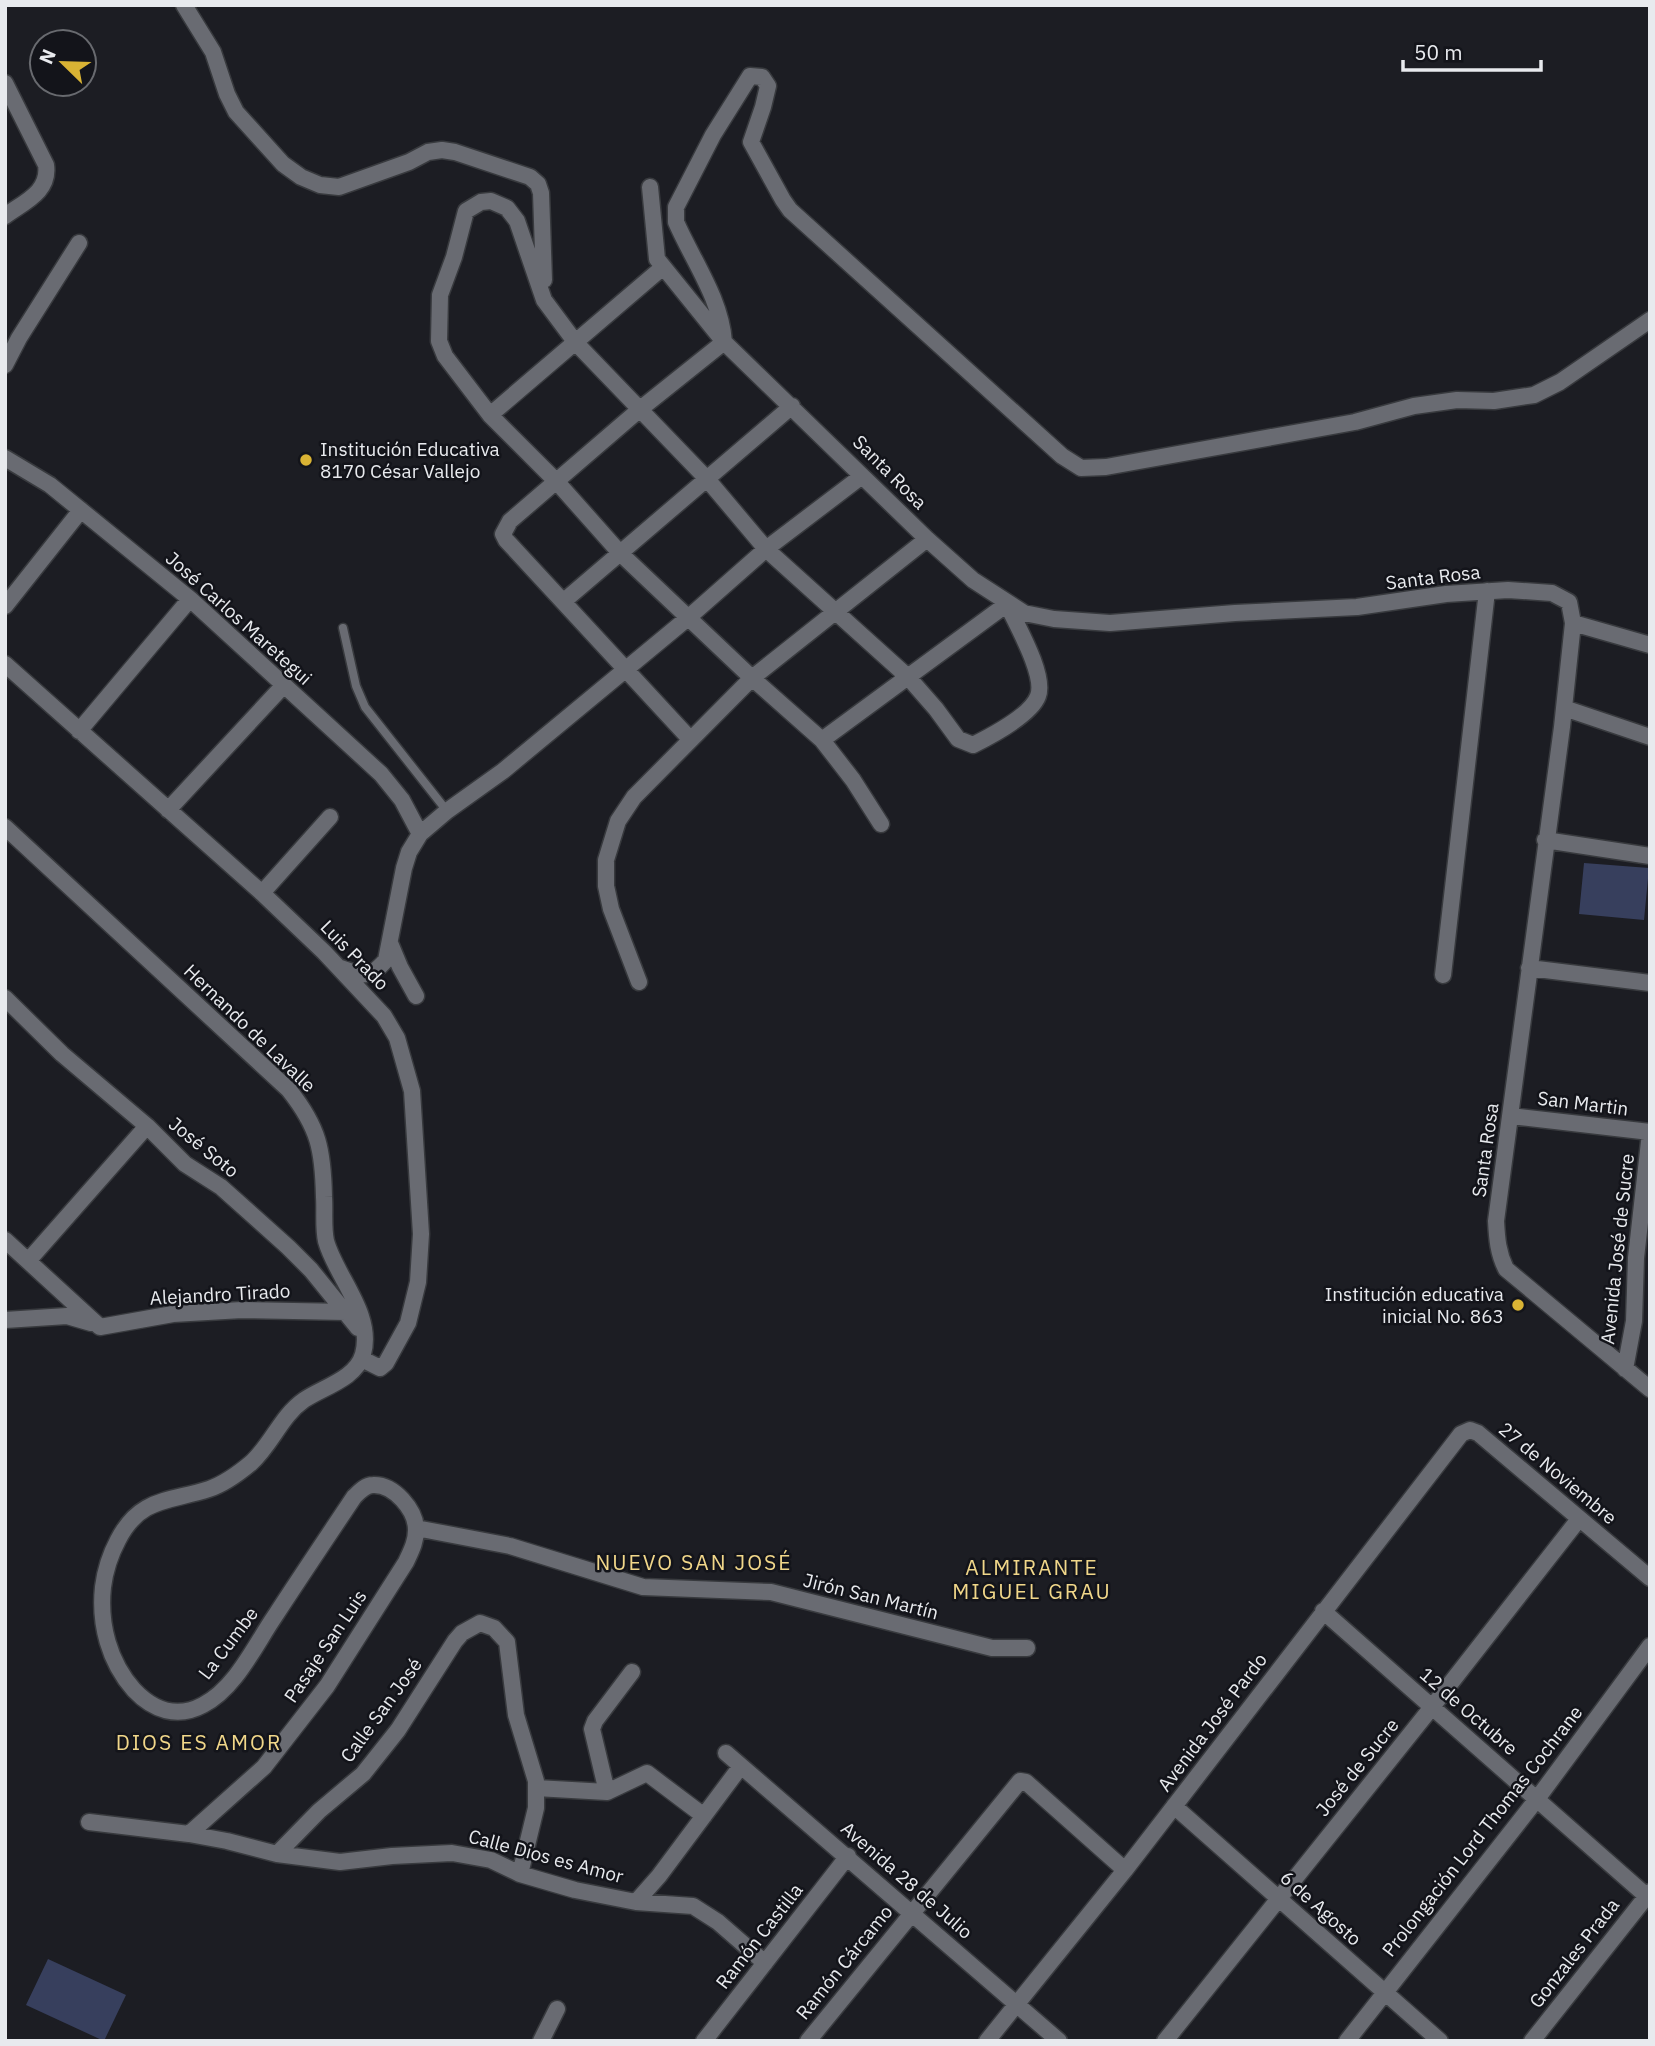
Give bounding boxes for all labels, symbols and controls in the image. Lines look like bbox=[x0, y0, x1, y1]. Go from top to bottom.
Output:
north arrow bbox=[28, 28, 98, 98]
scale bar bbox=[1403, 28, 1541, 72]
text: 50 m bbox=[1414, 38, 1463, 66]
text: N bbox=[34, 45, 61, 67]
street label: Santa Rosa bbox=[848, 430, 932, 514]
place label: Institución Educativa 8170 César Vallejo bbox=[320, 437, 500, 483]
marker: Institución Educativa 8170 César Vallejo bbox=[298, 452, 314, 468]
street label: José Carlos Maretegui bbox=[161, 546, 317, 690]
street label: Santa Rosa bbox=[1384, 559, 1482, 595]
street label: Luis Prado bbox=[316, 915, 394, 995]
street label: Hernando de Lavalle bbox=[179, 959, 321, 1097]
street label: San Martin bbox=[1536, 1086, 1630, 1120]
street label: Santa Rosa bbox=[1466, 1101, 1504, 1199]
street label: José Soto bbox=[164, 1111, 244, 1183]
street label: Avenida José de Sucre bbox=[1595, 1152, 1639, 1346]
street label: Alejandro Tirado bbox=[149, 1278, 291, 1310]
place label: Institución educativa inicial No. 863 bbox=[1325, 1282, 1504, 1328]
marker: Institución educativa inicial No. 863 bbox=[1510, 1297, 1526, 1313]
street label: 27 de Noviembre bbox=[1494, 1417, 1622, 1529]
district label: NUEVO SAN JOSÉ bbox=[596, 1548, 792, 1576]
district label: ALMIRANTE MIGUEL GRAU bbox=[952, 1553, 1112, 1605]
street label: Jirón San Martín bbox=[801, 1568, 941, 1624]
street label: Pasaje San Luis bbox=[278, 1585, 372, 1707]
street label: La Cumbe bbox=[193, 1602, 263, 1684]
street label: Avenida José Pardo bbox=[1152, 1648, 1272, 1796]
street label: Calle San José bbox=[335, 1653, 427, 1767]
street label: 12 de Octubre bbox=[1415, 1662, 1523, 1760]
street label: Prolongación Lord Thomas Cochrane bbox=[1377, 1701, 1587, 1961]
street label: José de Sucre bbox=[1310, 1713, 1404, 1821]
district label: DIOS ES AMOR bbox=[116, 1728, 282, 1756]
street label: Avenida 28 de Julio bbox=[836, 1816, 978, 1944]
street label: Calle Dios es Amor bbox=[466, 1824, 626, 1888]
street label: 6 de Agosto bbox=[1275, 1865, 1367, 1951]
street label: Ramón Castilla bbox=[710, 1878, 808, 1994]
street label: Gonzales Prada bbox=[1524, 1893, 1624, 2013]
street label: Ramón Cárcamo bbox=[791, 1900, 897, 2024]

